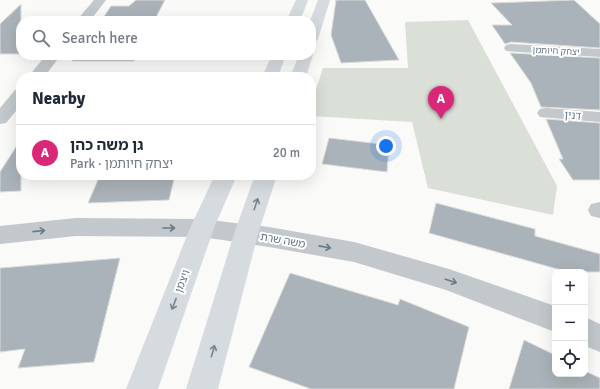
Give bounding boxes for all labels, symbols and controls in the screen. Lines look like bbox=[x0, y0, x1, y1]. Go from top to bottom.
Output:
search box bbox=[16, 16, 316, 60]
icon: search bbox=[30, 27, 52, 49]
text: Search here bbox=[62, 29, 138, 47]
street label: יצחק חיותמן bbox=[532, 45, 580, 58]
pin: A bbox=[428, 86, 454, 119]
text: Nearby bbox=[32, 88, 85, 109]
street label: דנין bbox=[564, 108, 582, 123]
text: גן משה כהן bbox=[70, 136, 143, 154]
your location bbox=[376, 136, 396, 156]
text: A bbox=[41, 145, 49, 161]
text: 20 m bbox=[273, 145, 300, 161]
text: Park · יצחק חיותמן bbox=[70, 156, 173, 172]
one-way arrow bbox=[253, 198, 260, 211]
one-way arrow bbox=[162, 224, 175, 232]
one-way arrow bbox=[32, 227, 45, 235]
street label: משה שרת bbox=[259, 230, 307, 251]
one-way arrow bbox=[318, 243, 331, 251]
street label: ויצמן bbox=[172, 268, 193, 295]
map controls bbox=[552, 269, 588, 377]
button: + bbox=[552, 269, 588, 305]
one-way arrow bbox=[444, 278, 457, 285]
one-way arrow bbox=[169, 298, 177, 310]
button: − bbox=[552, 305, 588, 341]
button: locate bbox=[552, 341, 588, 377]
one-way arrow bbox=[210, 345, 217, 358]

